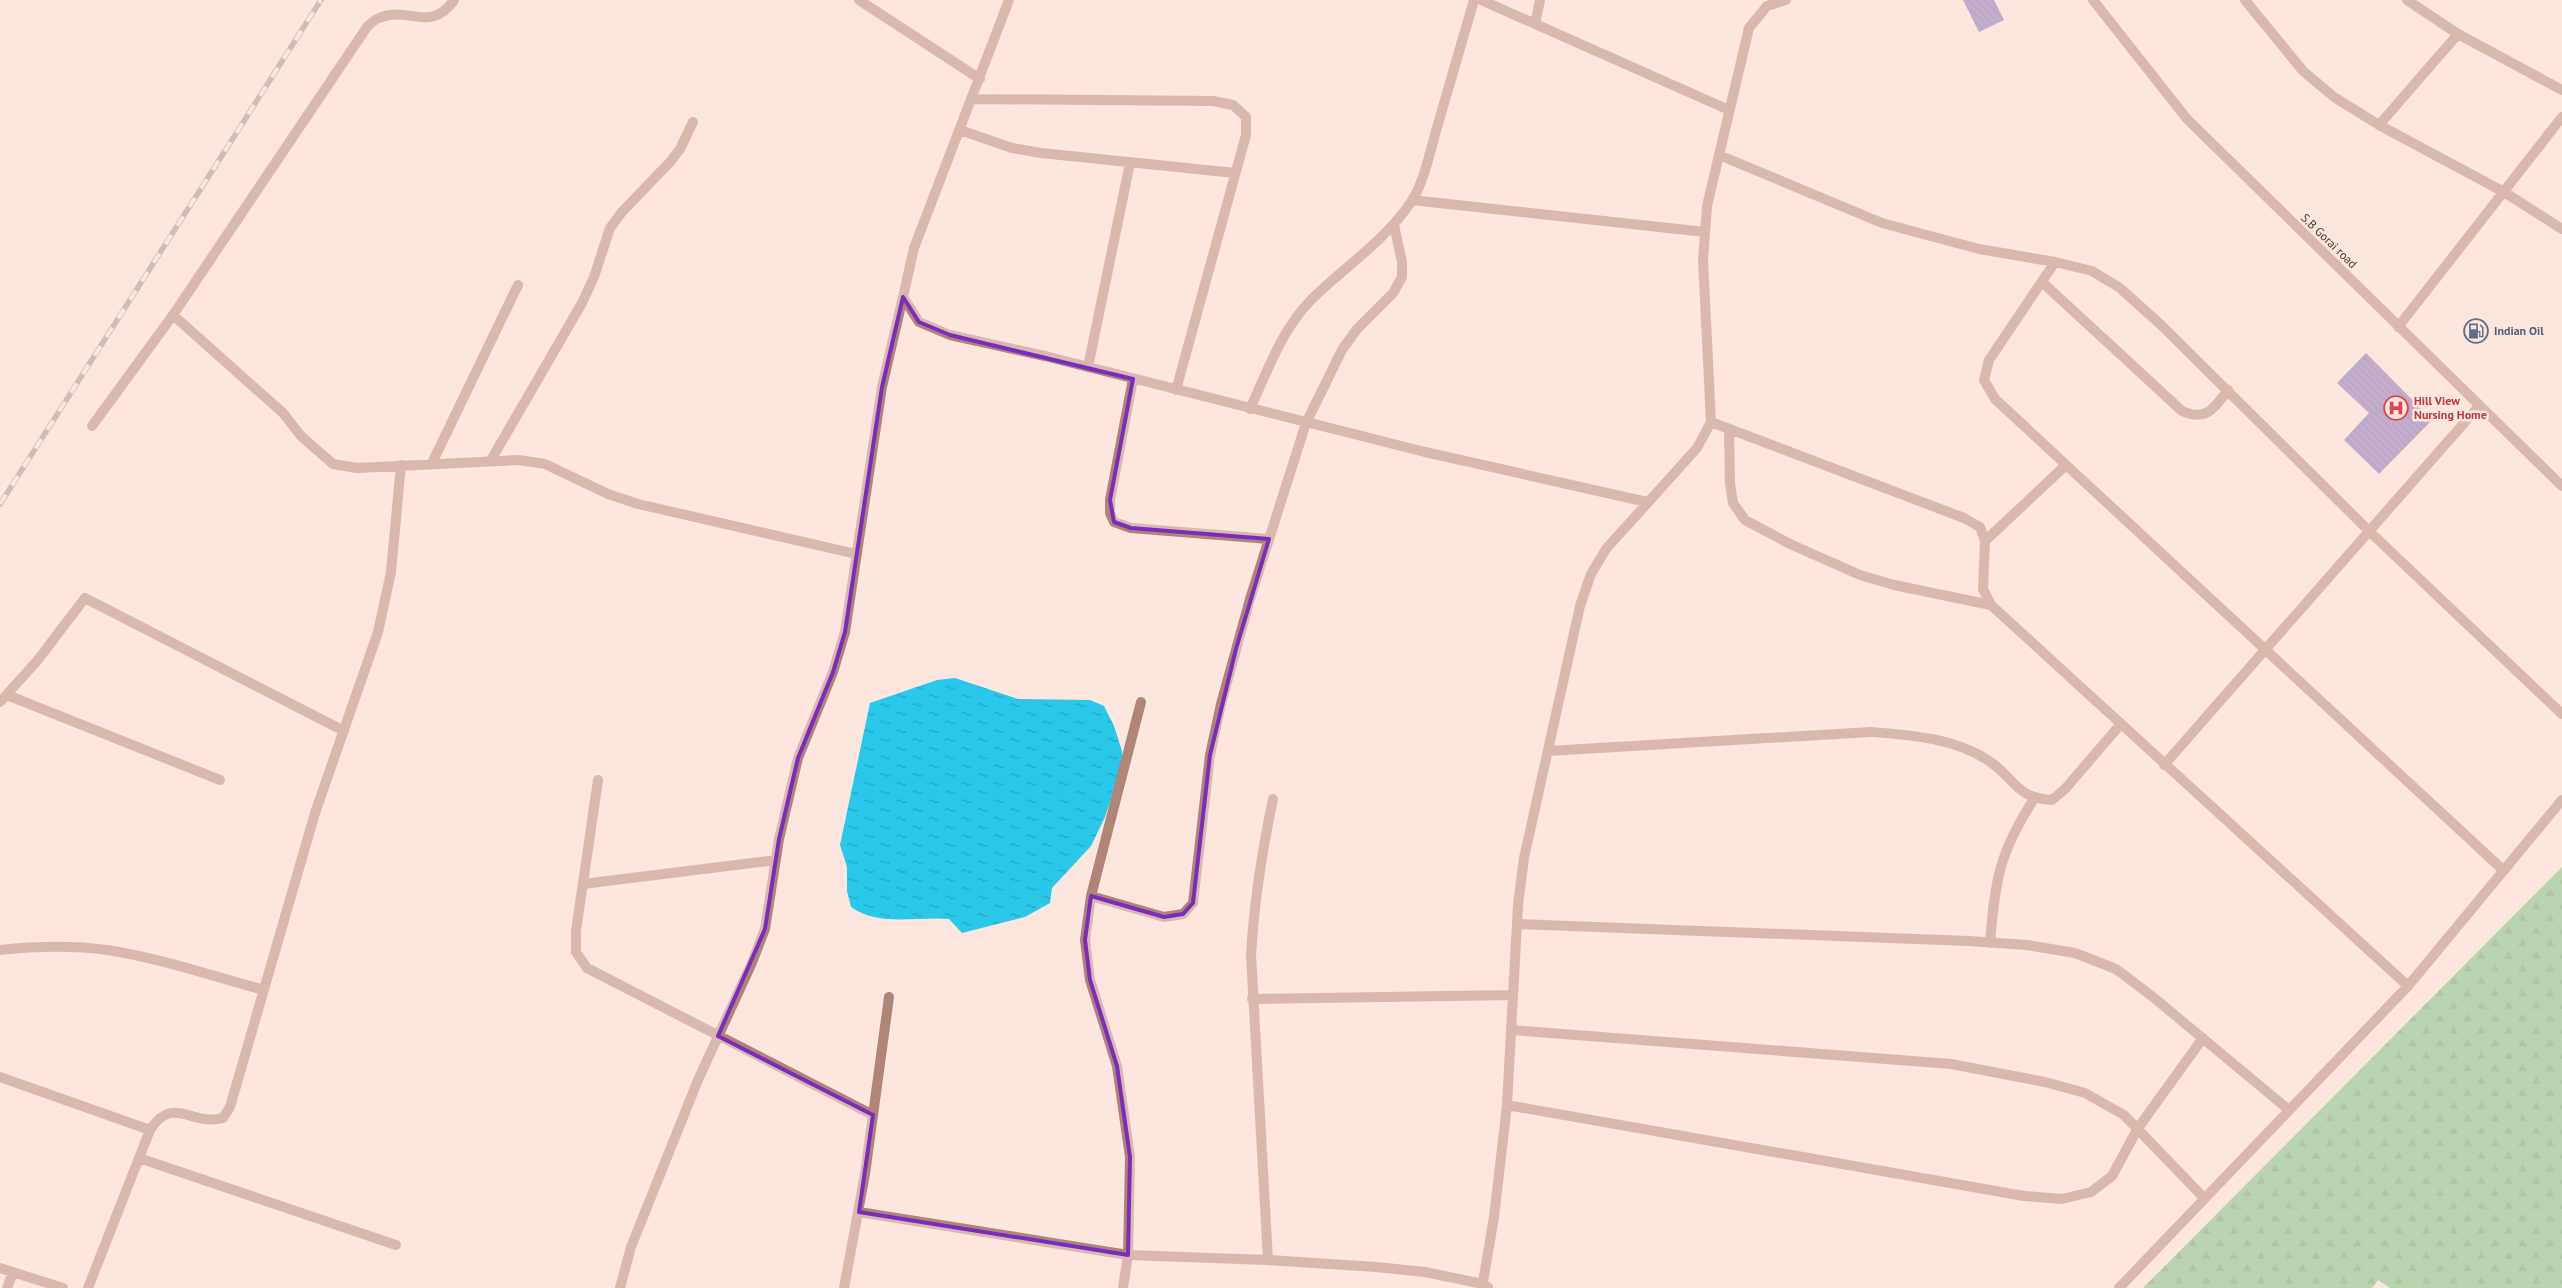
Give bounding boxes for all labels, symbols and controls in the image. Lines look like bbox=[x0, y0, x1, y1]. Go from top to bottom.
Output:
street label: S.B Gorai road bbox=[2298, 210, 2361, 271]
fuel station icon: Indian Oil bbox=[2463, 318, 2489, 344]
place label: Indian Oil bbox=[2494, 323, 2544, 338]
place label: Hill View Nursing Home bbox=[2414, 393, 2487, 422]
hospital icon: Hill View Nursing Home bbox=[2383, 395, 2409, 421]

